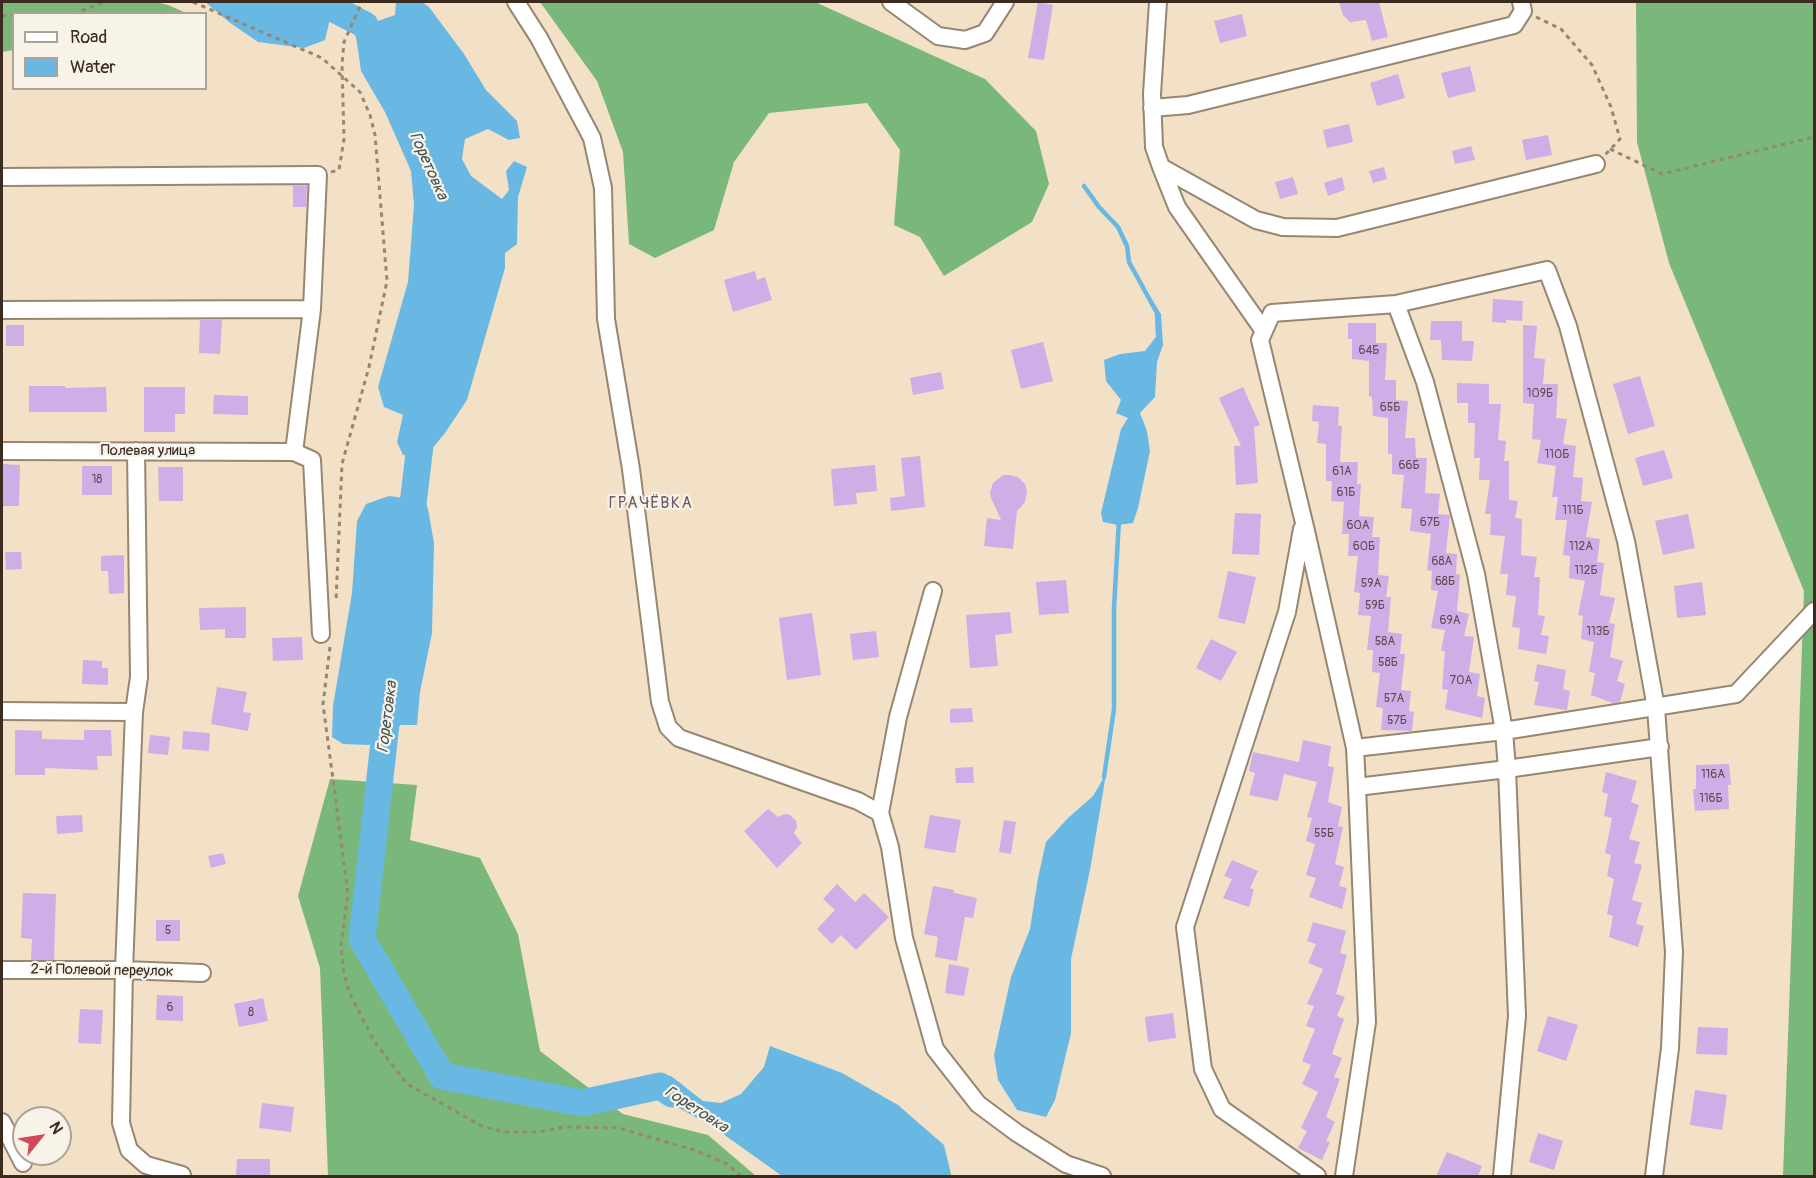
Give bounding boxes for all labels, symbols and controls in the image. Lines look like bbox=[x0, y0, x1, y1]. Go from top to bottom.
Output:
legend bbox=[12, 12, 207, 90]
text: Road bbox=[70, 26, 107, 49]
text: Water bbox=[70, 56, 116, 79]
water label: Горетовка bbox=[405, 129, 451, 203]
house number: 64Б bbox=[1358, 344, 1380, 358]
house number: 109Б bbox=[1527, 387, 1553, 401]
house number: 65Б bbox=[1380, 401, 1400, 415]
street label: Полевая улица bbox=[101, 442, 195, 460]
house number: 110Б bbox=[1545, 448, 1569, 462]
house number: 66Б bbox=[1398, 459, 1420, 473]
house number: 61А bbox=[1332, 465, 1352, 479]
house number: 18 bbox=[92, 473, 102, 487]
house number: 61Б bbox=[1337, 486, 1355, 500]
district label: ГРАЧЁВКА bbox=[609, 494, 693, 514]
house number: 111Б bbox=[1562, 504, 1584, 518]
house number: 67Б bbox=[1420, 516, 1440, 530]
house number: 60А bbox=[1347, 519, 1369, 533]
house number: 60Б bbox=[1353, 540, 1375, 554]
house number: 112А bbox=[1569, 540, 1593, 554]
house number: 68А bbox=[1432, 555, 1452, 569]
house number: 112Б bbox=[1574, 564, 1598, 578]
house number: 68Б bbox=[1435, 575, 1455, 589]
house number: 59А bbox=[1361, 577, 1381, 591]
house number: 59Б bbox=[1365, 599, 1385, 613]
house number: 69А bbox=[1440, 614, 1460, 628]
house number: 113Б bbox=[1586, 625, 1610, 639]
house number: 58А bbox=[1375, 635, 1395, 649]
house number: 58Б bbox=[1378, 656, 1398, 670]
house number: 70А bbox=[1450, 674, 1472, 688]
water label: Горетовка bbox=[374, 680, 402, 754]
house number: 57А bbox=[1384, 692, 1404, 706]
house number: 57Б bbox=[1387, 714, 1407, 728]
house number: 116А bbox=[1701, 768, 1725, 782]
house number: 116Б bbox=[1699, 792, 1723, 806]
house number: 55Б bbox=[1314, 827, 1334, 841]
house number: 5 bbox=[165, 924, 171, 938]
street label: 2-й Полевой переулок bbox=[30, 961, 174, 981]
house number: 6 bbox=[167, 1001, 173, 1015]
house number: 8 bbox=[248, 1006, 254, 1020]
water label: Горетовка bbox=[661, 1082, 731, 1138]
north arrow bbox=[12, 1106, 72, 1166]
text: N bbox=[44, 1118, 67, 1138]

